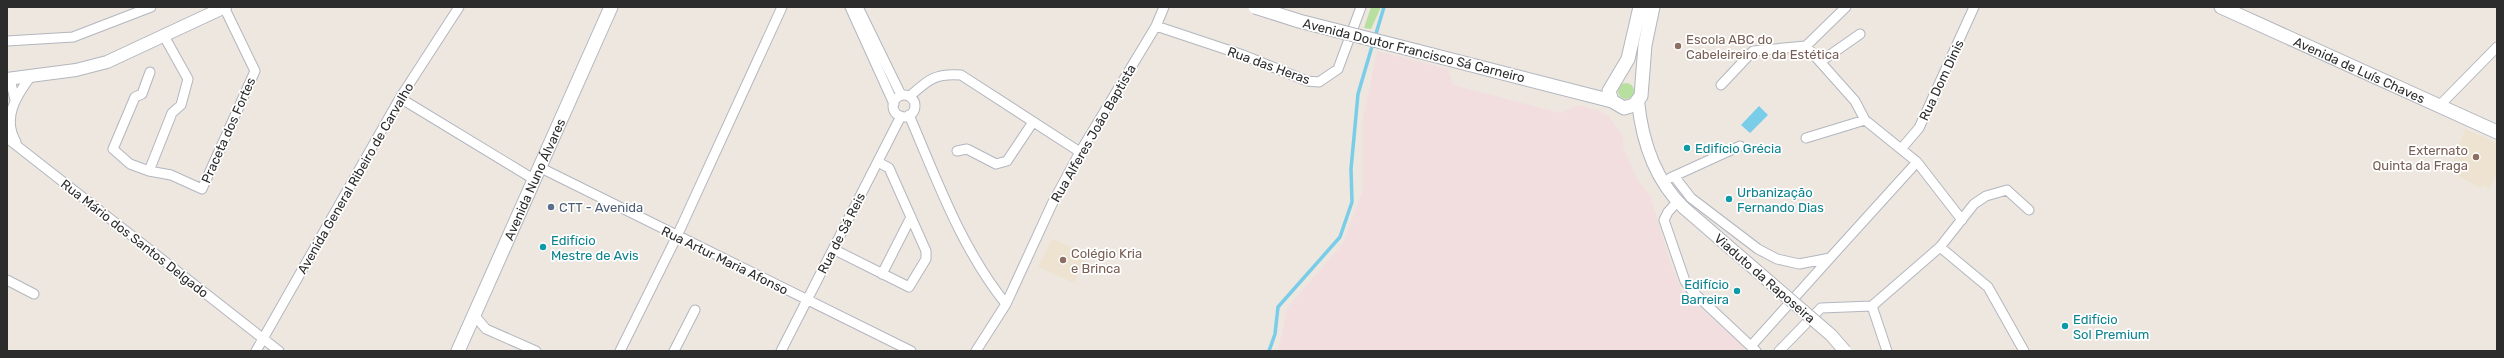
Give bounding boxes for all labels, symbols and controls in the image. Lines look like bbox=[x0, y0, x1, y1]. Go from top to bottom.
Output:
street label: Avenida Doutor Francisco Sá Carneiro bbox=[1301, 16, 1526, 85]
place label: Escola ABC do Cabeleireiro e da Estética bbox=[1686, 32, 1839, 62]
street label: Avenida de Luís Chaves bbox=[2291, 34, 2428, 107]
street label: Rua Dom Dinis bbox=[1916, 37, 1967, 123]
marker: Escola ABC do Cabeleireiro e da Estética bbox=[1673, 41, 1683, 51]
street label: Rua das Heras bbox=[1226, 44, 1312, 87]
street label: Rua Alferes João Baptista bbox=[1048, 62, 1139, 205]
street label: Praceta dos Fortes bbox=[198, 75, 259, 185]
street label: Avenida General Ribeiro de Carvalho bbox=[294, 80, 416, 276]
street label: Avenida Nuno Álvares bbox=[501, 116, 569, 243]
place label: Edifício Grécia bbox=[1695, 141, 1781, 156]
marker: Edifício Grécia bbox=[1682, 143, 1692, 153]
place label: Externato Quinta da Fraga bbox=[2373, 143, 2468, 174]
marker: Externato Quinta da Fraga bbox=[2471, 152, 2481, 162]
street label: Rua Mário dos Santos Delgado bbox=[57, 176, 211, 301]
place label: Urbanização Fernando Dias bbox=[1737, 185, 1824, 215]
street label: Rua de Sá Reis bbox=[815, 190, 868, 276]
marker: Urbanização Fernando Dias bbox=[1724, 194, 1734, 204]
place label: CTT - Avenida bbox=[559, 200, 643, 215]
marker: CTT - Avenida bbox=[546, 202, 556, 212]
street label: Rua Artur Maria Afonso bbox=[659, 223, 791, 298]
street label: Viaduto da Raposeira bbox=[1711, 231, 1818, 326]
place label: Edifício Mestre de Avis bbox=[551, 233, 639, 263]
marker: Edifício Mestre de Avis bbox=[538, 242, 548, 252]
place label: Colégio Kria e Brinca bbox=[1071, 246, 1142, 276]
marker: Colégio Kria e Brinca bbox=[1058, 255, 1068, 265]
place label: Edifício Barreira bbox=[1681, 277, 1729, 307]
marker: Edifício Barreira bbox=[1732, 286, 1742, 296]
place label: Edifício Sol Premium bbox=[2073, 312, 2149, 342]
marker: Edifício Sol Premium bbox=[2060, 321, 2070, 331]

